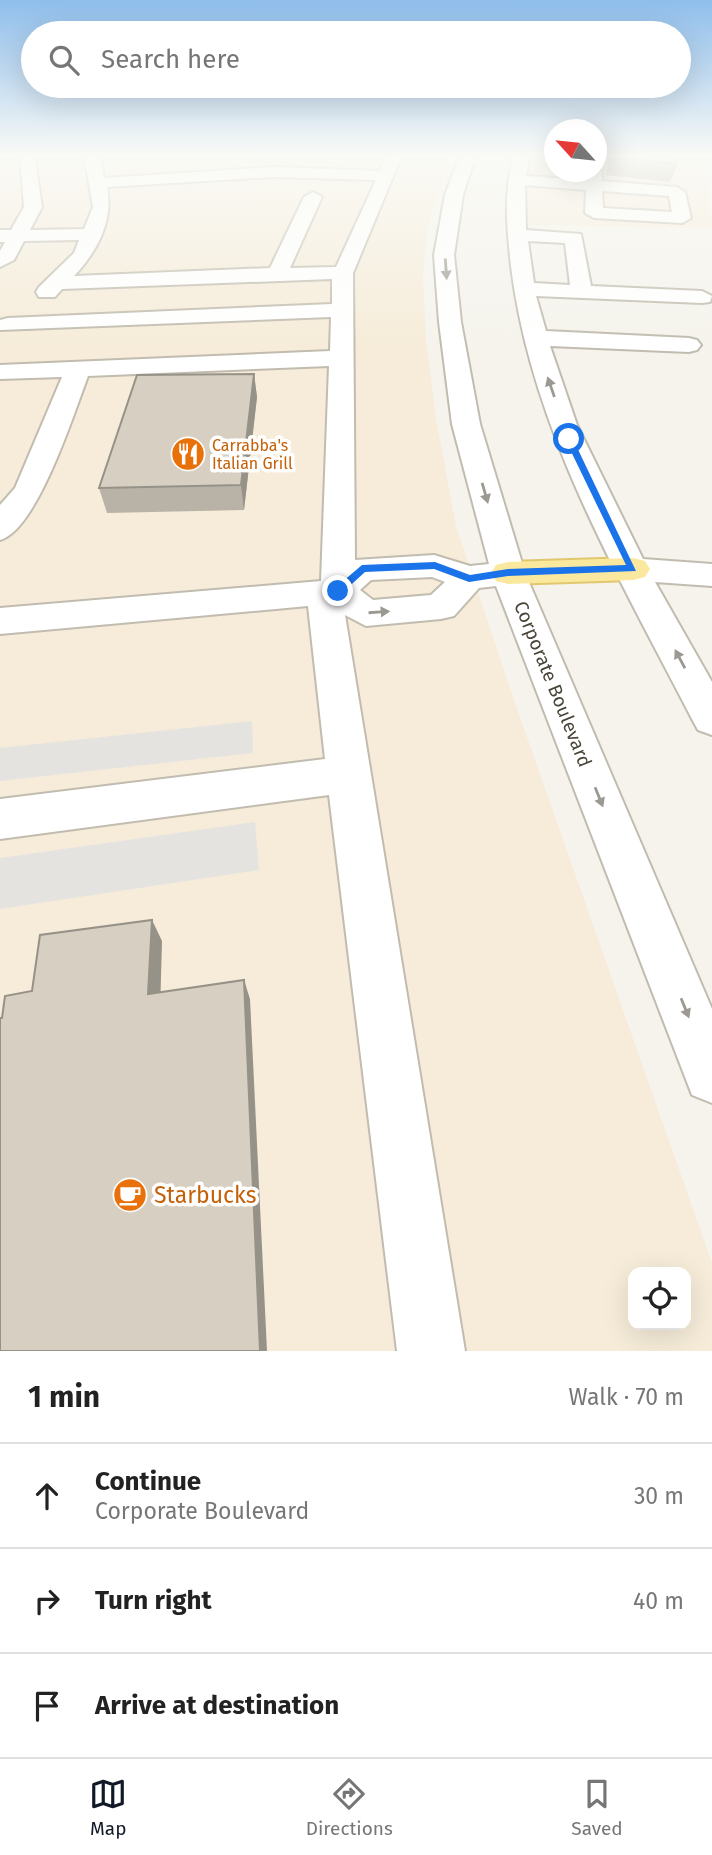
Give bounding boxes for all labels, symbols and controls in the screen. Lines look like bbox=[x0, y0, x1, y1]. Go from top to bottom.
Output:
search box bbox=[21, 21, 691, 98]
icon: search bbox=[45, 41, 83, 79]
text: Search here bbox=[101, 44, 240, 75]
north arrow bbox=[544, 119, 607, 182]
one-way arrow bbox=[440, 258, 451, 280]
one-way arrow bbox=[545, 377, 556, 398]
route start bbox=[553, 423, 584, 454]
restaurant icon: Carrabba's Italian Grill bbox=[169, 435, 207, 473]
place label: Carrabba's Italian Grill bbox=[212, 436, 293, 473]
one-way arrow bbox=[481, 482, 491, 503]
route end bbox=[322, 575, 353, 606]
street label: Corporate Boulevard bbox=[509, 598, 597, 770]
one-way arrow bbox=[369, 606, 391, 617]
one-way arrow bbox=[675, 649, 686, 669]
one-way arrow bbox=[594, 787, 605, 808]
one-way arrow bbox=[679, 998, 690, 1019]
cafe icon: Starbucks bbox=[111, 1176, 149, 1214]
place label: Starbucks bbox=[154, 1181, 257, 1209]
map controls bbox=[628, 1267, 691, 1330]
button: locate bbox=[628, 1267, 691, 1330]
text: 1 min bbox=[28, 1379, 100, 1415]
text: Walk · 70 m bbox=[569, 1383, 684, 1411]
text: Continue bbox=[95, 1466, 201, 1497]
icon: ahead bbox=[28, 1477, 66, 1515]
text: 30 m bbox=[634, 1482, 684, 1510]
text: Corporate Boulevard bbox=[95, 1497, 309, 1525]
icon: right bbox=[28, 1582, 66, 1620]
text: Turn right bbox=[95, 1585, 212, 1616]
text: 40 m bbox=[633, 1587, 684, 1615]
icon: arrive bbox=[28, 1687, 66, 1725]
text: Arrive at destination bbox=[95, 1690, 339, 1721]
tab: Map bbox=[89, 1775, 127, 1840]
tab: Directions bbox=[306, 1775, 393, 1840]
tab: Saved bbox=[571, 1775, 623, 1840]

